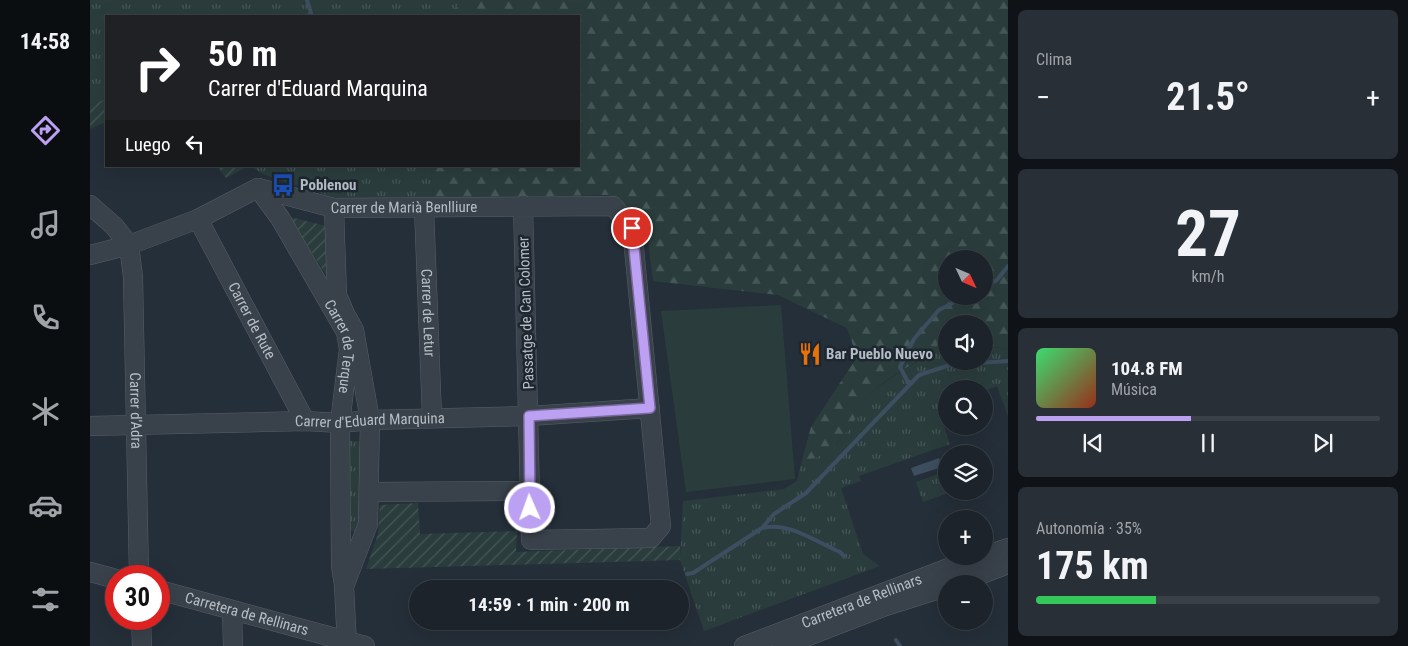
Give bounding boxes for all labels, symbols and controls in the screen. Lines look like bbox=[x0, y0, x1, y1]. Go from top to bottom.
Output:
text: 14:58 bbox=[20, 29, 70, 54]
text: 50 m bbox=[208, 34, 277, 75]
icon: right bbox=[125, 35, 190, 100]
text: Clima bbox=[1036, 50, 1072, 69]
text: 21.5° bbox=[1166, 75, 1250, 119]
text: Carrer d'Eduard Marquina bbox=[208, 76, 428, 101]
text: − bbox=[1036, 81, 1050, 114]
text: + bbox=[1366, 81, 1380, 114]
icon: directions bbox=[28, 113, 63, 148]
icon: left bbox=[181, 130, 209, 158]
text: Luego bbox=[125, 133, 171, 156]
bus stop icon: Poblenou bbox=[270, 172, 296, 198]
place label: Poblenou bbox=[300, 176, 357, 194]
text: 27 bbox=[1175, 196, 1241, 272]
street label: Carrer de Marià Benlliure bbox=[331, 198, 477, 217]
icon: music bbox=[28, 207, 63, 242]
pin bbox=[611, 207, 653, 249]
icon: arrive bbox=[618, 214, 646, 242]
street label: Passatge de Can Colomer bbox=[514, 236, 538, 390]
north arrow bbox=[938, 250, 992, 305]
map controls bbox=[938, 250, 993, 630]
text: km/h bbox=[1192, 267, 1224, 286]
street label: Carrer de Letur bbox=[417, 269, 439, 358]
street label: Carrer de Rute bbox=[224, 279, 280, 362]
street label: Carrer de Terque bbox=[320, 296, 358, 394]
icon: phone bbox=[28, 300, 63, 335]
button: sound bbox=[938, 315, 993, 370]
restaurant icon: Bar Pueblo Nuevo bbox=[797, 341, 823, 367]
place label: Bar Pueblo Nuevo bbox=[826, 345, 933, 363]
text: 104.8 FM bbox=[1111, 357, 1183, 380]
street label: Carrer d'Adra bbox=[126, 372, 145, 449]
button: search bbox=[938, 380, 993, 435]
text: Música bbox=[1111, 380, 1157, 399]
icon: climate bbox=[28, 394, 63, 429]
street label: Carrer d'Eduard Marquina bbox=[295, 409, 445, 432]
icon: previous bbox=[1079, 429, 1107, 457]
icon: pause bbox=[1194, 429, 1222, 457]
icon: next bbox=[1309, 429, 1337, 457]
button: layers bbox=[938, 445, 993, 500]
position arrow bbox=[503, 481, 555, 533]
icon: car bbox=[28, 488, 63, 523]
button: + bbox=[938, 510, 993, 565]
text: Autonomía · 35% bbox=[1036, 519, 1142, 538]
text: 175 km bbox=[1036, 544, 1149, 588]
speed limit sign: 30 bbox=[105, 565, 170, 630]
street label: Carretera de Rellinars bbox=[799, 570, 925, 632]
button: − bbox=[938, 575, 993, 630]
icon: filters bbox=[28, 582, 63, 617]
street label: Carretera de Rellinars bbox=[183, 588, 311, 639]
text: 14:59 · 1 min · 200 m bbox=[468, 593, 630, 616]

